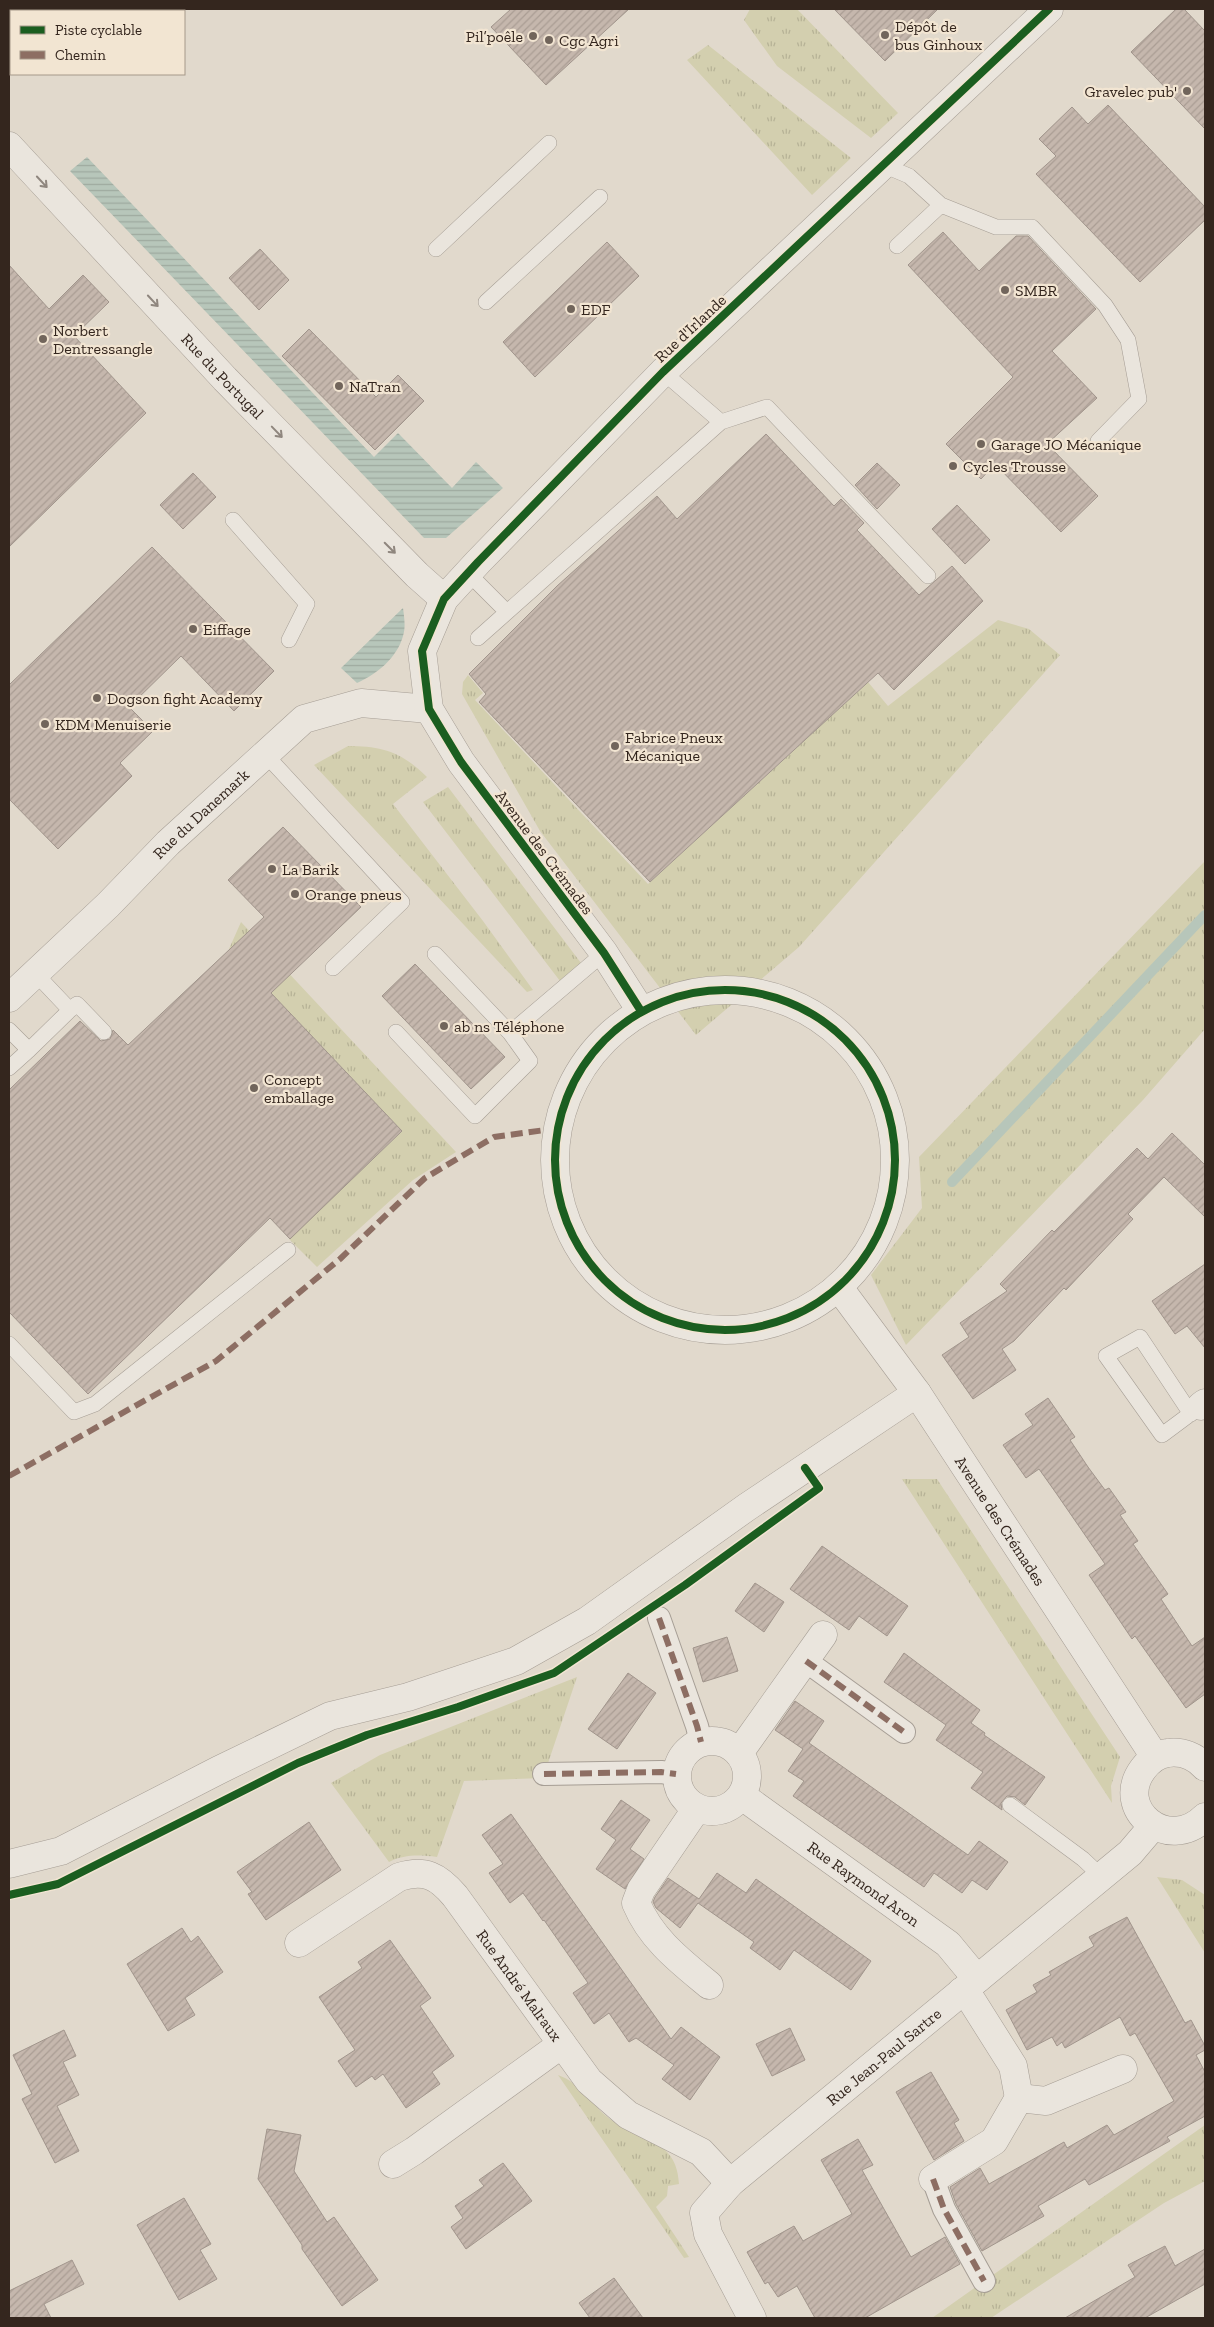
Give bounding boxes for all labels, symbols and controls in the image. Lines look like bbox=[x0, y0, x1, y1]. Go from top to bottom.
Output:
legend bbox=[10, 10, 185, 75]
place label: Dépôt de bus Ginhoux bbox=[894, 17, 982, 54]
text: Piste cyclable bbox=[55, 21, 142, 39]
place label: Pil’poêle bbox=[466, 27, 523, 46]
marker: Dépôt de bus Ginhoux bbox=[879, 29, 891, 41]
marker: Pil’poêle bbox=[527, 30, 539, 42]
place label: Cgc Agri bbox=[559, 31, 619, 50]
marker: Cgc Agri bbox=[543, 34, 555, 46]
text: Chemin bbox=[55, 46, 106, 64]
place label: Gravelec pub' bbox=[1084, 82, 1177, 101]
marker: Gravelec pub' bbox=[1181, 85, 1193, 97]
one-way arrow bbox=[36, 176, 48, 188]
place label: SMBR bbox=[1015, 281, 1057, 300]
marker: SMBR bbox=[999, 284, 1011, 296]
street label: Rue d'Irlande bbox=[651, 290, 730, 366]
one-way arrow bbox=[147, 295, 159, 307]
place label: EDF bbox=[581, 300, 610, 319]
marker: EDF bbox=[565, 303, 577, 315]
place label: Norbert Dentressangle bbox=[53, 321, 153, 358]
street label: Rue du Portugal bbox=[177, 329, 268, 423]
marker: Norbert Dentressangle bbox=[37, 333, 49, 345]
place label: NaTran bbox=[349, 377, 401, 396]
marker: NaTran bbox=[333, 380, 345, 392]
one-way arrow bbox=[270, 425, 282, 437]
place label: Garage JO Mécanique bbox=[991, 435, 1141, 454]
marker: Garage JO Mécanique bbox=[975, 438, 987, 450]
place label: Cycles Trousse bbox=[963, 457, 1066, 476]
marker: Cycles Trousse bbox=[947, 460, 959, 472]
one-way arrow bbox=[384, 542, 396, 554]
place label: Eiffage bbox=[203, 620, 251, 639]
marker: Eiffage bbox=[187, 623, 199, 635]
place label: Dogson fight Academy bbox=[107, 689, 263, 708]
marker: Dogson fight Academy bbox=[91, 692, 103, 704]
place label: KDM Menuiserie bbox=[55, 715, 171, 734]
marker: KDM Menuiserie bbox=[39, 718, 51, 730]
place label: Fabrice Pneux Mécanique bbox=[625, 728, 723, 765]
marker: Fabrice Pneux Mécanique bbox=[609, 740, 621, 752]
street label: Rue du Danemark bbox=[149, 765, 253, 863]
street label: Avenue des Crémades bbox=[492, 786, 598, 918]
place label: La Barik bbox=[282, 860, 340, 879]
marker: La Barik bbox=[266, 863, 278, 875]
place label: Orange pneus bbox=[305, 885, 402, 904]
marker: Orange pneus bbox=[289, 888, 301, 900]
place label: ab ns Téléphone bbox=[454, 1017, 564, 1036]
marker: ab ns Téléphone bbox=[438, 1020, 450, 1032]
place label: Concept emballage bbox=[264, 1070, 334, 1107]
marker: Concept emballage bbox=[248, 1082, 260, 1094]
street label: Avenue des Crémades bbox=[951, 1453, 1049, 1589]
street label: Rue Raymond Aron bbox=[804, 1837, 924, 1931]
street label: Rue André Malraux bbox=[472, 1926, 566, 2045]
street label: Rue Jean-Paul Sartre bbox=[823, 2004, 945, 2110]

